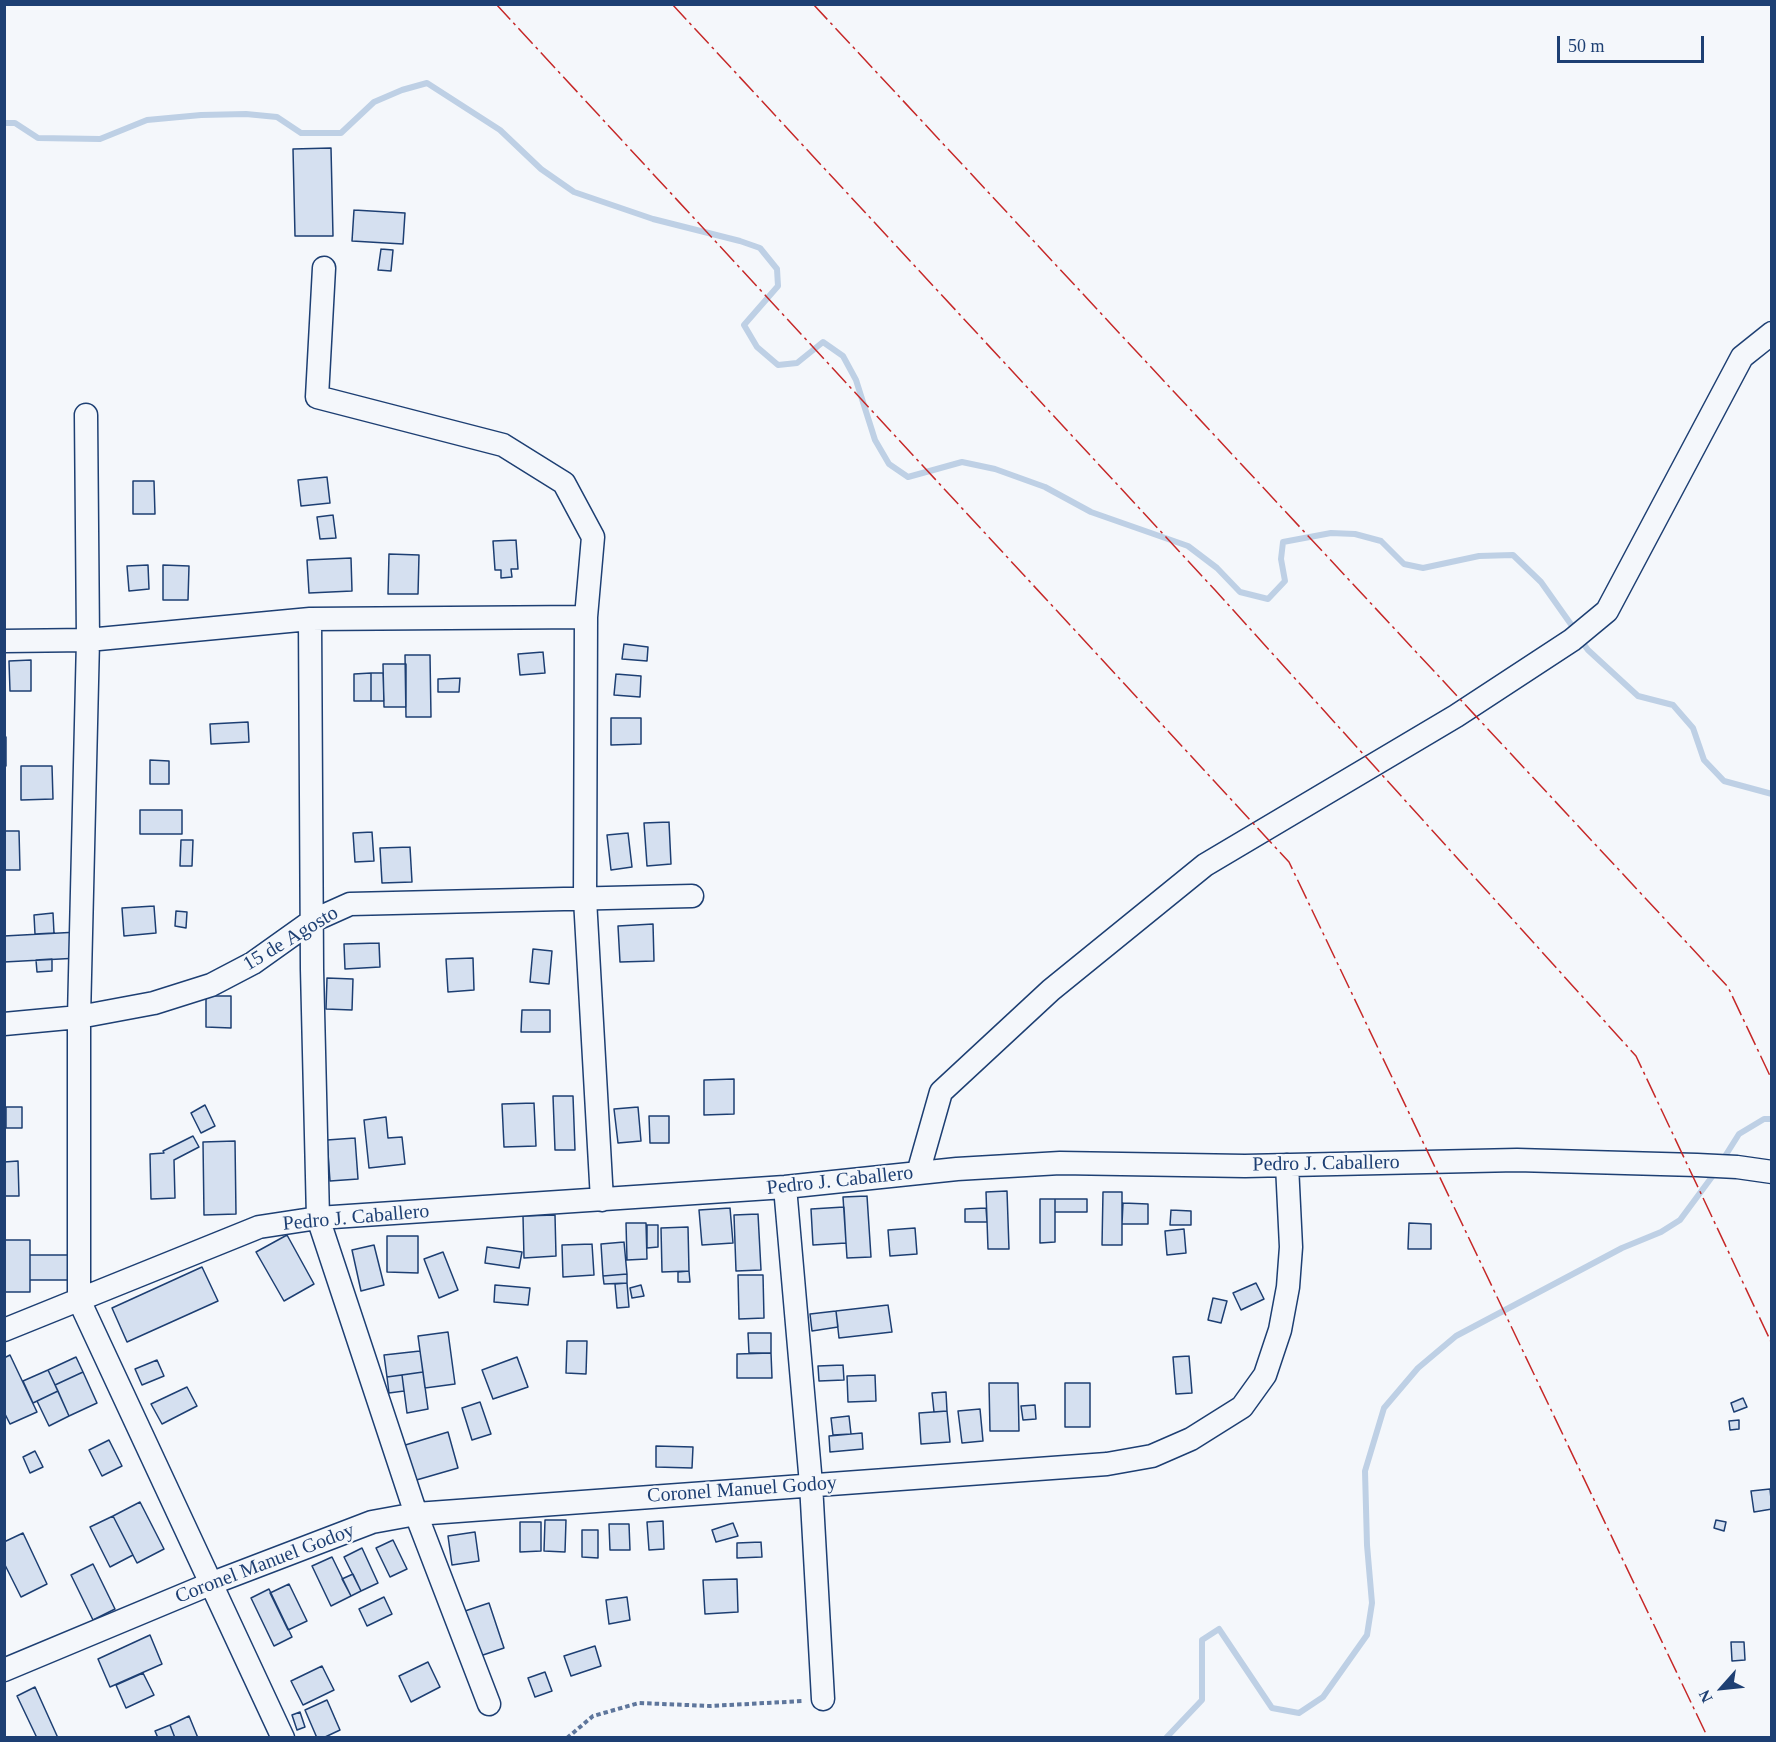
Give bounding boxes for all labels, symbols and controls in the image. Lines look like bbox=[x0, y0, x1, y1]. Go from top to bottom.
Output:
scale bar bbox=[1560, 24, 1707, 62]
text: 50 m bbox=[1568, 36, 1605, 56]
street label: 15 de Agosto bbox=[239, 901, 343, 977]
street label: Pedro J. Caballero bbox=[1252, 1151, 1400, 1177]
street label: Pedro J. Caballero bbox=[766, 1161, 914, 1201]
street label: Pedro J. Caballero bbox=[282, 1200, 430, 1236]
street label: Coronel Manuel Godoy bbox=[646, 1471, 838, 1509]
street label: Coronel Manuel Godoy bbox=[172, 1519, 358, 1609]
north arrow bbox=[1692, 1658, 1752, 1718]
text: N bbox=[1695, 1687, 1716, 1705]

